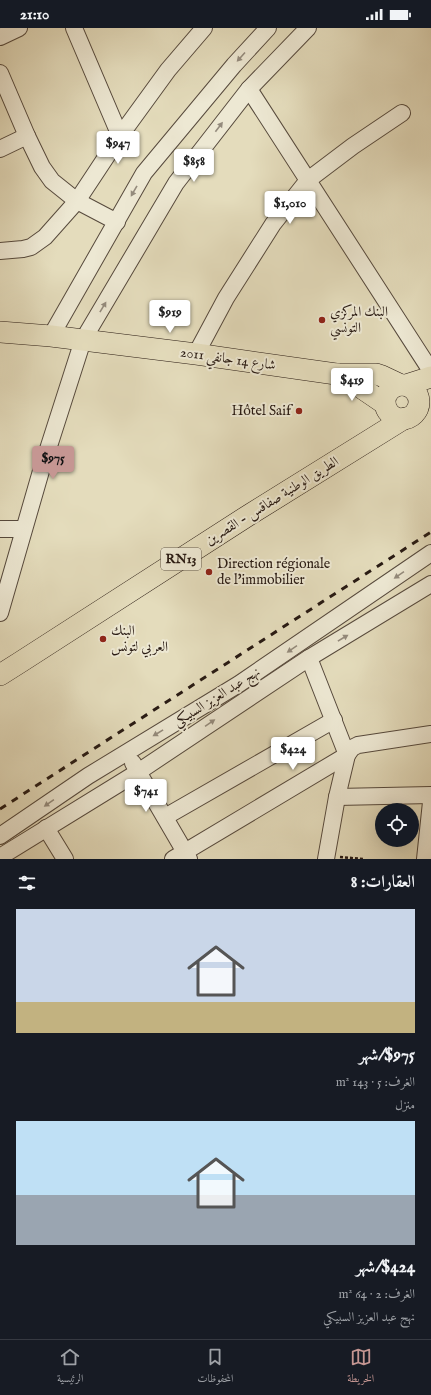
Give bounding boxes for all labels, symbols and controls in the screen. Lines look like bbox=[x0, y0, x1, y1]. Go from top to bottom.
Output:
text: 21:10 bbox=[20, 5, 49, 24]
one-way arrow bbox=[237, 52, 246, 62]
one-way arrow bbox=[215, 122, 223, 133]
pin: $947 bbox=[94, 131, 142, 165]
text: $947 bbox=[106, 135, 130, 152]
pin: $858 bbox=[170, 149, 218, 183]
text: $858 bbox=[183, 153, 205, 170]
one-way arrow bbox=[131, 185, 138, 197]
pin: $1,010 bbox=[257, 191, 323, 225]
text: $1,010 bbox=[274, 195, 306, 212]
pin: $919 bbox=[146, 300, 194, 334]
one-way arrow bbox=[99, 301, 106, 313]
place label: البنك المركزي التونسي bbox=[330, 303, 388, 341]
text: $919 bbox=[158, 304, 182, 321]
marker: البنك المركزي التونسي bbox=[317, 315, 327, 325]
street label: شارع 14 جانفي 2011 bbox=[178, 343, 277, 379]
pin: $419 bbox=[328, 368, 376, 402]
text: $419 bbox=[340, 372, 364, 389]
place label: Hôtel Saif bbox=[231, 402, 294, 420]
marker: Hôtel Saif bbox=[294, 406, 304, 416]
pin: $975 bbox=[29, 446, 77, 480]
text: $975 bbox=[41, 450, 65, 467]
street label: الطريق الوطنية صفاقس - القصرين bbox=[202, 453, 342, 549]
road number: RN13 bbox=[161, 548, 201, 570]
place label: Direction régionale de l'immobilier bbox=[217, 555, 331, 589]
marker: Direction régionale de l'immobilier bbox=[204, 567, 214, 577]
one-way arrow bbox=[394, 571, 404, 579]
place label: البنك العربي لتونس bbox=[111, 622, 168, 658]
marker: البنك العربي لتونس bbox=[98, 634, 108, 644]
one-way arrow bbox=[337, 634, 349, 641]
one-way arrow bbox=[287, 645, 297, 653]
street label: نهج عبد العزيز السبيكي bbox=[170, 663, 266, 734]
one-way arrow bbox=[205, 719, 215, 727]
one-way arrow bbox=[153, 730, 164, 737]
pin: $424 bbox=[269, 737, 317, 771]
text: $424 bbox=[280, 741, 306, 758]
pin: $741 bbox=[122, 779, 170, 813]
text: $741 bbox=[134, 783, 158, 800]
one-way arrow bbox=[44, 799, 54, 807]
map controls bbox=[375, 803, 419, 847]
button: locate bbox=[375, 803, 419, 847]
icon: filters bbox=[16, 872, 38, 894]
text: العقارات: 8 bbox=[351, 872, 415, 893]
icon: home bbox=[180, 935, 252, 1007]
text: $975/شهر bbox=[359, 1045, 415, 1066]
text: الغرف: 5 · 143 m² bbox=[336, 1074, 415, 1091]
text: منزل bbox=[395, 1097, 415, 1114]
icon: home bbox=[180, 1147, 252, 1219]
text: $424/شهر bbox=[356, 1257, 415, 1278]
text: الغرف: 2 · 64 m² bbox=[339, 1286, 415, 1303]
text: نهج عبد العزيز السبيكي bbox=[323, 1309, 415, 1326]
tab: الرئيسية bbox=[57, 1346, 83, 1389]
tab: المحفوظات bbox=[197, 1346, 233, 1389]
tab: الخريطة bbox=[347, 1346, 374, 1389]

